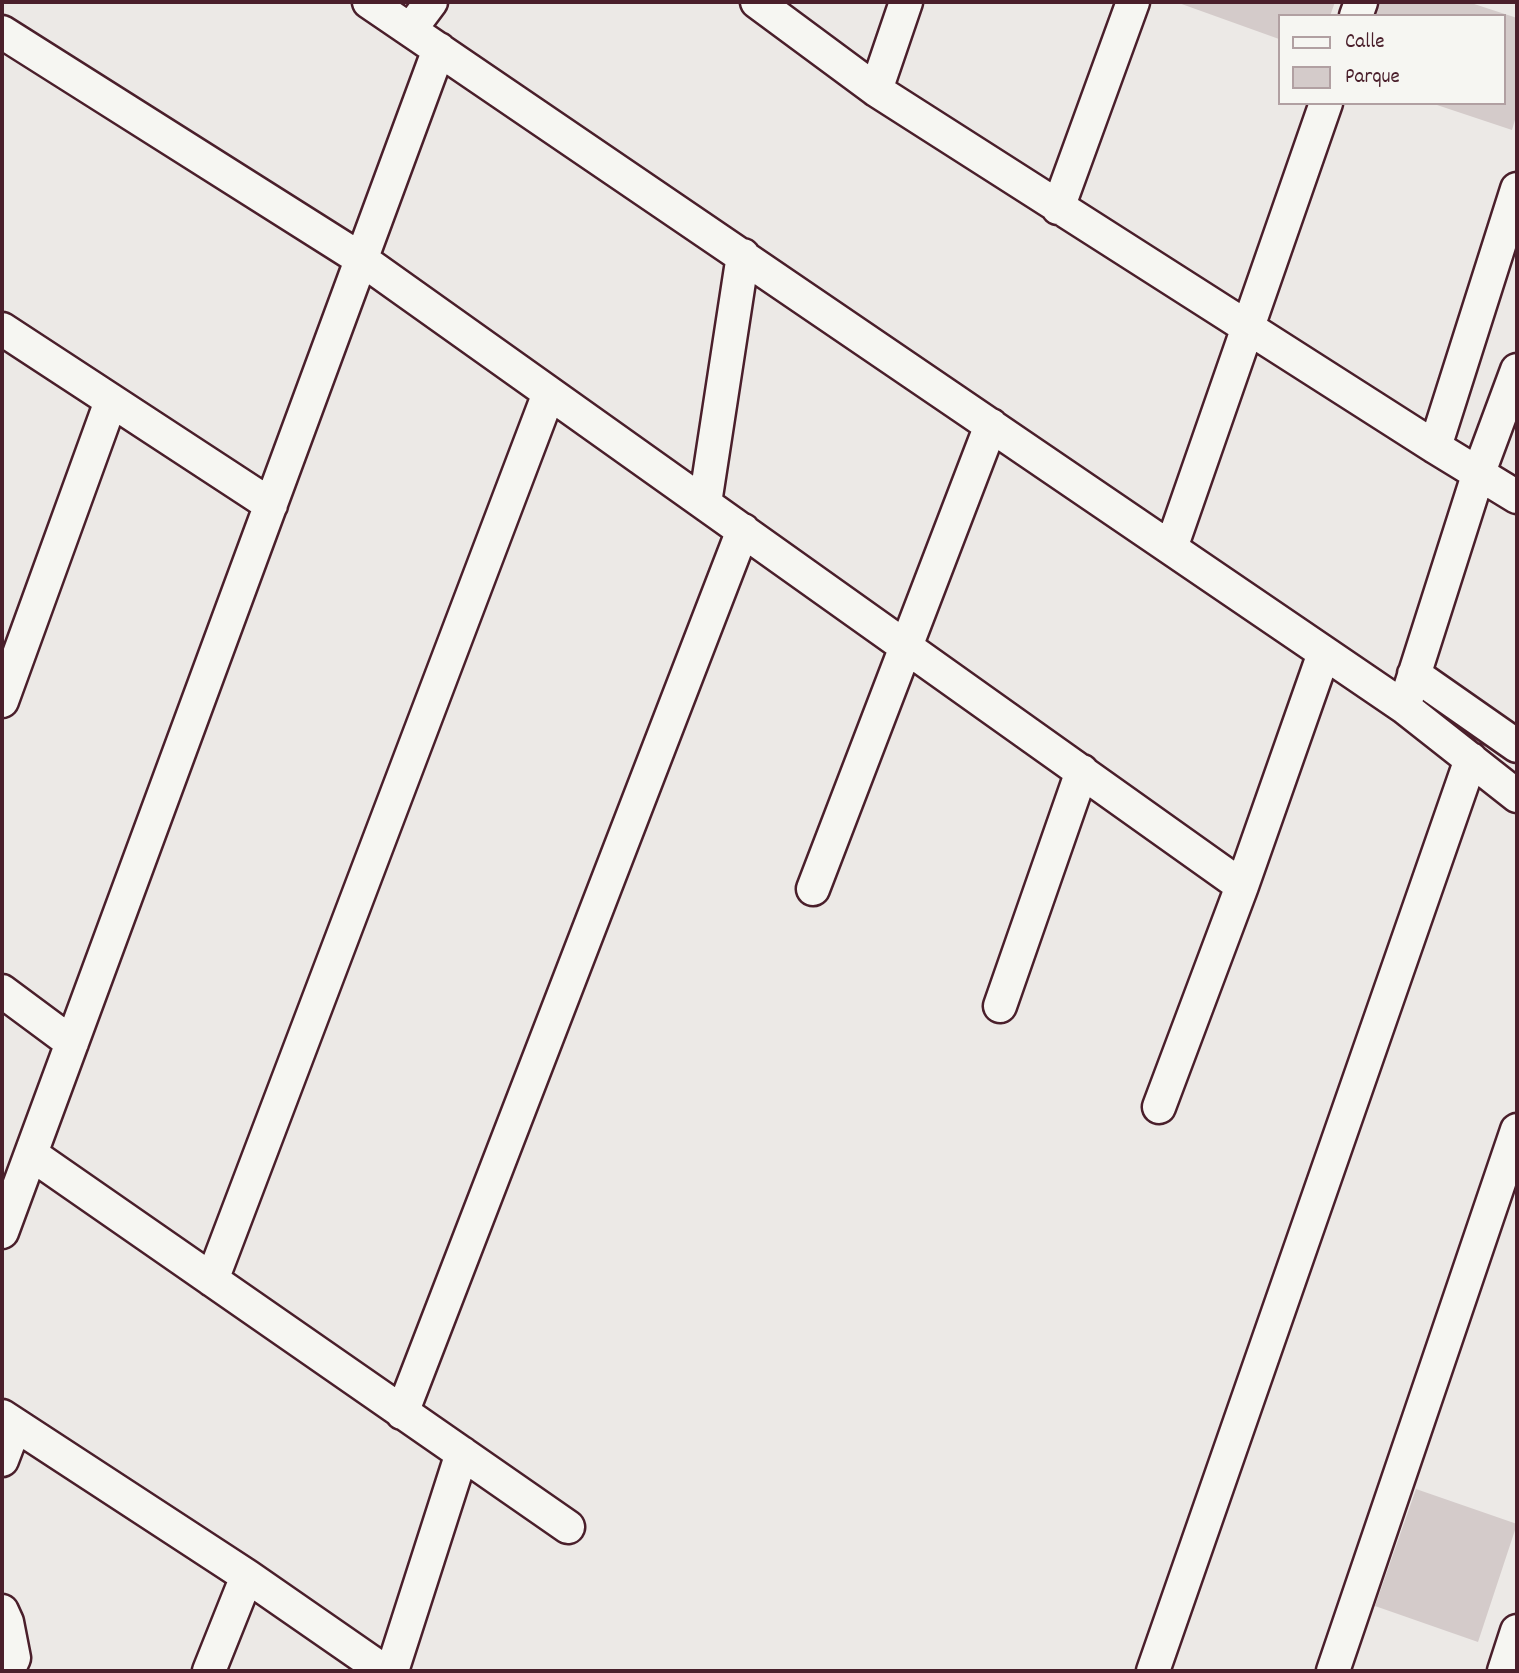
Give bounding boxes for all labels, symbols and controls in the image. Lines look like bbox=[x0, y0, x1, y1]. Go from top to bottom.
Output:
legend bbox=[1278, 14, 1505, 105]
text: Calle bbox=[1345, 28, 1384, 58]
text: Parque bbox=[1345, 63, 1400, 93]

